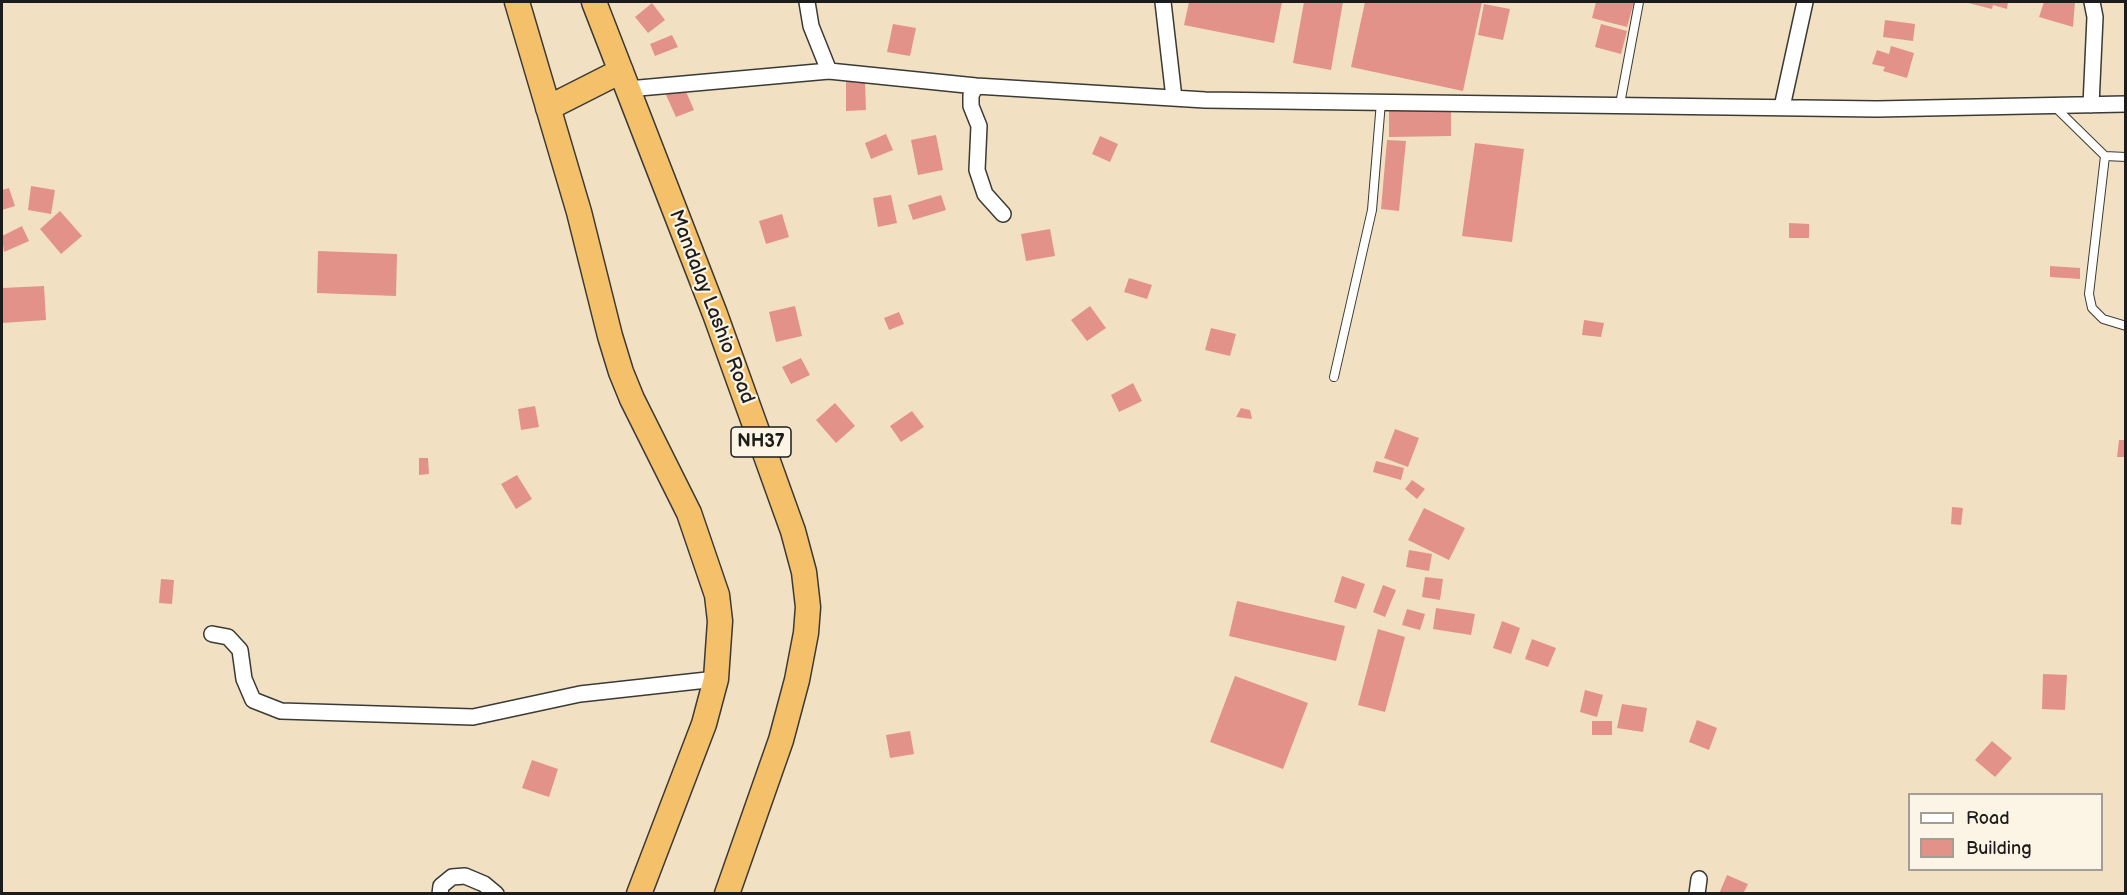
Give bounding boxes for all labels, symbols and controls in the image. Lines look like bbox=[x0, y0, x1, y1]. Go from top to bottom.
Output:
street label: Mandalay Lashio Road bbox=[663, 207, 759, 407]
road number: NH37 bbox=[731, 427, 791, 457]
legend bbox=[1908, 793, 2103, 871]
text: Road bbox=[1966, 808, 2010, 829]
text: Building bbox=[1966, 838, 2032, 859]

